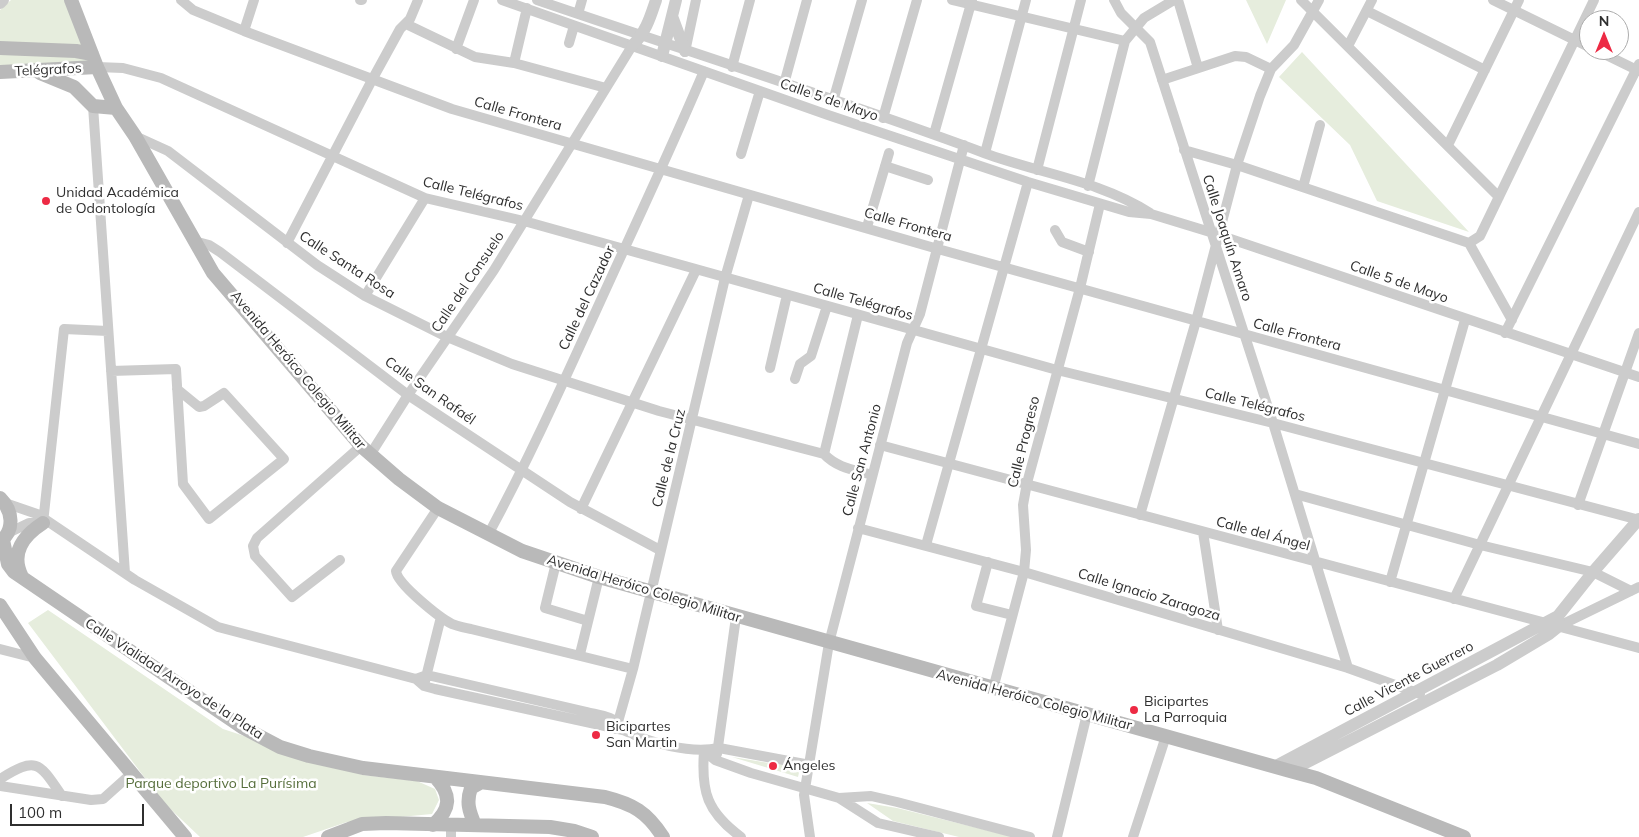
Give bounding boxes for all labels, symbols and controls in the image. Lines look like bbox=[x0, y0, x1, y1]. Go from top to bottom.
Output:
north arrow bbox=[1579, 10, 1629, 60]
text: N bbox=[1599, 12, 1609, 30]
street label: Telégrafos bbox=[14, 60, 82, 80]
street label: Calle 5 de Mayo bbox=[778, 75, 880, 125]
street label: Calle Frontera bbox=[472, 93, 564, 135]
street label: Calle Joaquín Amaro bbox=[1199, 172, 1255, 304]
street label: Calle Telégrafos bbox=[421, 173, 525, 215]
place label: Unidad Académica de Odontología bbox=[56, 185, 179, 218]
marker: Unidad Académica de Odontología bbox=[40, 195, 52, 207]
street label: Calle Frontera bbox=[862, 204, 954, 246]
street label: Calle Santa Rosa bbox=[296, 228, 398, 302]
street label: Calle del Consuelo bbox=[428, 228, 508, 336]
street label: Calle del Cazador bbox=[555, 243, 619, 353]
street label: Calle 5 de Mayo bbox=[1348, 257, 1450, 307]
street label: Calle Telégrafos bbox=[811, 280, 915, 324]
street label: Avenida Heróico Colegio Militar bbox=[227, 287, 369, 453]
street label: Calle Frontera bbox=[1251, 315, 1343, 355]
street label: Calle San Rafaél bbox=[381, 354, 479, 428]
street label: Calle Telégrafos bbox=[1203, 384, 1307, 426]
street label: Calle Progreso bbox=[1005, 395, 1043, 489]
street label: Calle San Antonio bbox=[839, 402, 885, 518]
street label: Calle de la Cruz bbox=[649, 407, 689, 509]
street label: Calle del Ángel bbox=[1214, 513, 1312, 555]
street label: Avenida Heróico Colegio Militar bbox=[545, 551, 743, 627]
street label: Calle Ignacio Zaragoza bbox=[1076, 565, 1222, 625]
street label: Calle Vialidad Arroyo de la Plata bbox=[82, 615, 266, 743]
street label: Calle Vicente Guerrero bbox=[1341, 638, 1477, 720]
street label: Avenida Heróico Colegio Militar bbox=[934, 666, 1134, 734]
place label: Bicipartes La Parroquia bbox=[1144, 694, 1227, 726]
marker: Bicipartes La Parroquia bbox=[1128, 704, 1140, 716]
place label: Bicipartes San Martin bbox=[606, 719, 677, 752]
marker: Bicipartes San Martin bbox=[590, 729, 602, 741]
place label: Ángeles bbox=[783, 758, 835, 774]
marker: Ángeles bbox=[767, 760, 779, 772]
park label: Parque deportivo La Purísima bbox=[125, 776, 317, 792]
scale bar bbox=[12, 794, 146, 826]
text: 100 m bbox=[18, 803, 62, 822]

